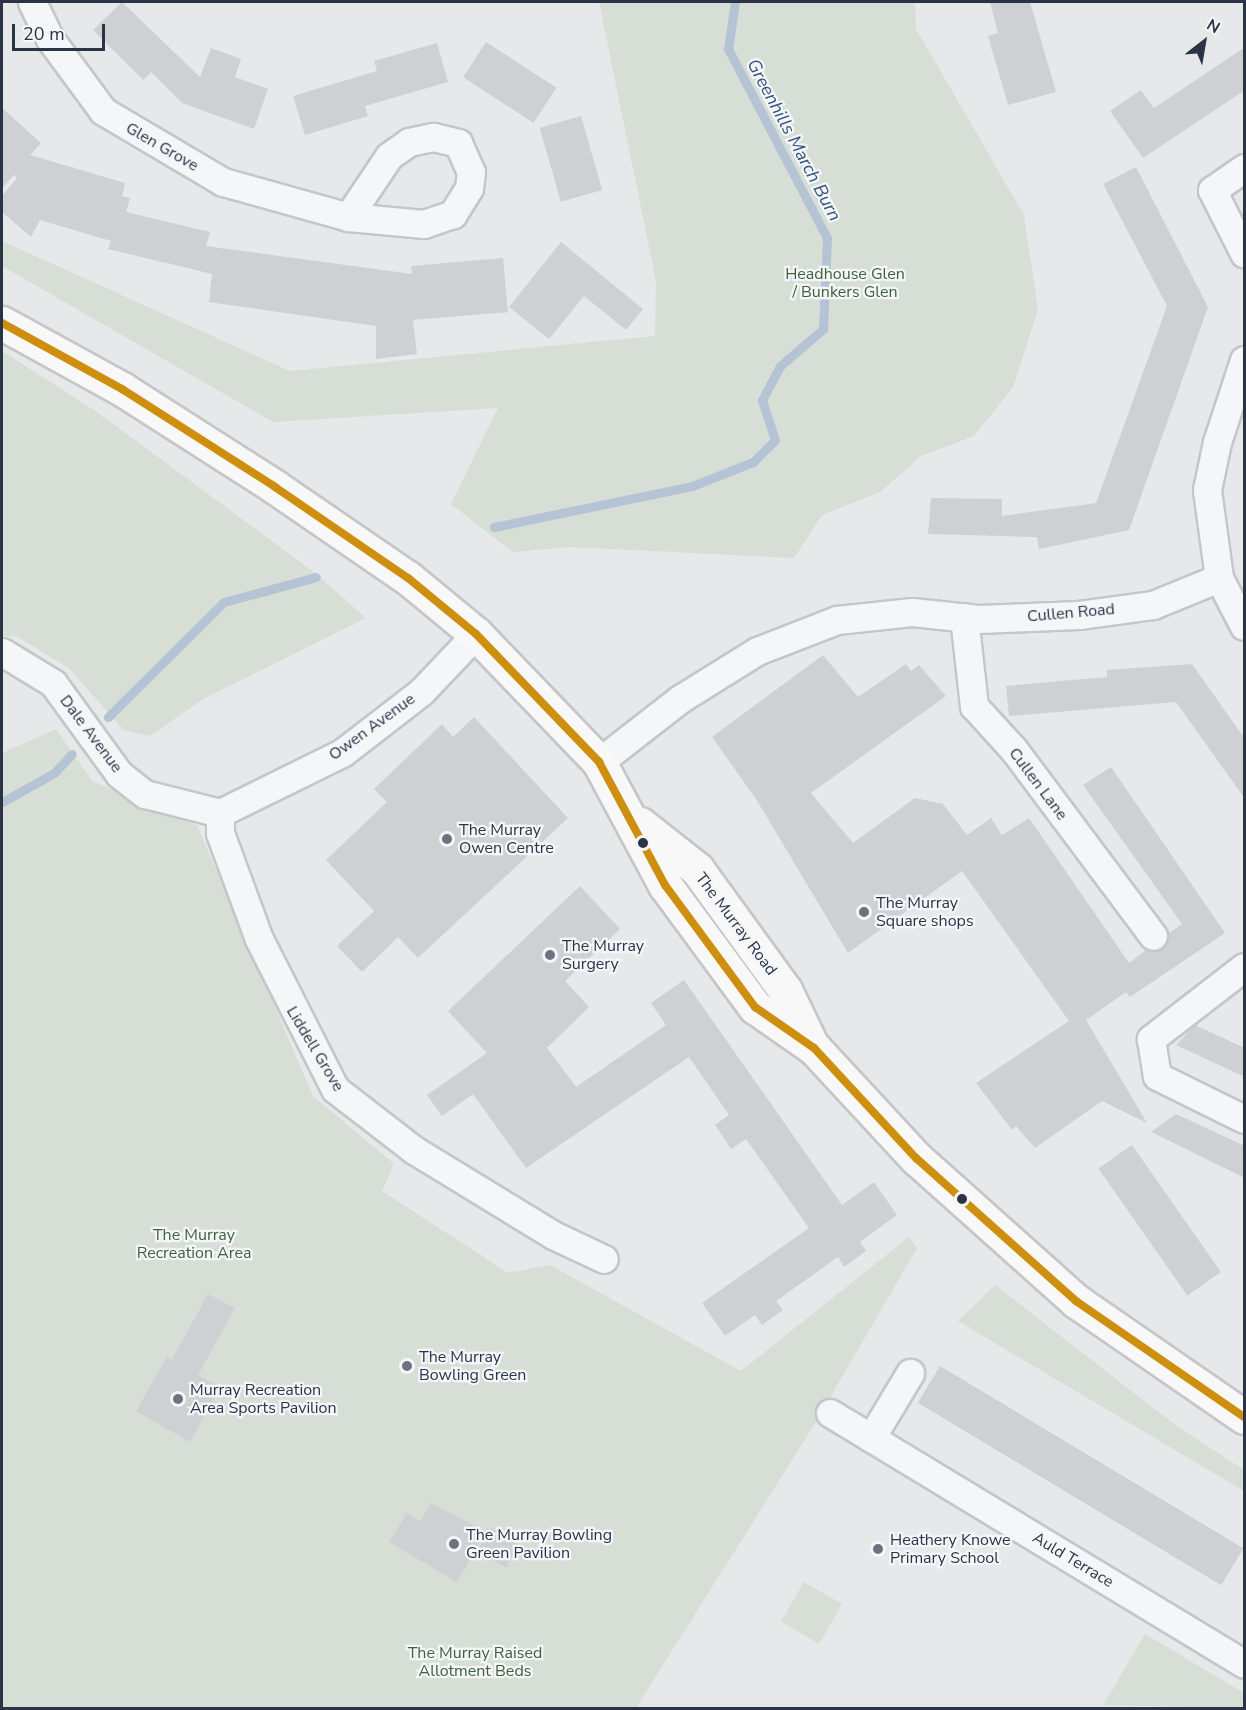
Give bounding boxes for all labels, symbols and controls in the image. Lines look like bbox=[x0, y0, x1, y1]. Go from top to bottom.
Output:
scale bar bbox=[15, 12, 108, 50]
north arrow bbox=[1174, 12, 1234, 72]
text: N bbox=[1202, 14, 1224, 39]
text: 20 m bbox=[23, 22, 65, 46]
water label: Greenhills March Burn bbox=[742, 55, 846, 225]
street label: Glen Grove bbox=[122, 119, 202, 175]
park label: Headhouse Glen / Bunkers Glen bbox=[785, 264, 905, 302]
street label: Cullen Road bbox=[1026, 600, 1116, 626]
street label: Owen Avenue bbox=[325, 689, 419, 765]
street label: Dale Avenue bbox=[56, 691, 126, 777]
street label: Cullen Lane bbox=[1005, 744, 1071, 824]
place label: The Murray Owen Centre bbox=[459, 820, 554, 858]
marker: The Murray Owen Centre bbox=[440, 832, 454, 846]
unlabelled marker bbox=[637, 837, 649, 849]
street label: The Murray Road bbox=[691, 869, 781, 979]
place label: The Murray Square shops bbox=[876, 893, 974, 931]
marker: The Murray Square shops bbox=[857, 905, 871, 919]
place label: The Murray Surgery bbox=[562, 936, 644, 974]
marker: The Murray Surgery bbox=[543, 948, 557, 962]
street label: Liddell Grove bbox=[282, 1003, 348, 1095]
unlabelled marker bbox=[956, 1193, 968, 1205]
park label: The Murray Recreation Area bbox=[137, 1225, 251, 1263]
place label: The Murray Bowling Green bbox=[419, 1347, 526, 1385]
marker: The Murray Bowling Green bbox=[400, 1359, 414, 1373]
place label: Murray Recreation Area Sports Pavilion bbox=[190, 1380, 337, 1418]
marker: Murray Recreation Area Sports Pavilion bbox=[171, 1392, 185, 1406]
place label: The Murray Bowling Green Pavilion bbox=[466, 1525, 612, 1563]
street label: Auld Terrace bbox=[1029, 1528, 1117, 1592]
place label: Heathery Knowe Primary School bbox=[890, 1530, 1011, 1568]
marker: The Murray Bowling Green Pavilion bbox=[447, 1537, 461, 1551]
marker: Heathery Knowe Primary School bbox=[871, 1542, 885, 1556]
park label: The Murray Raised Allotment Beds bbox=[408, 1643, 542, 1681]

